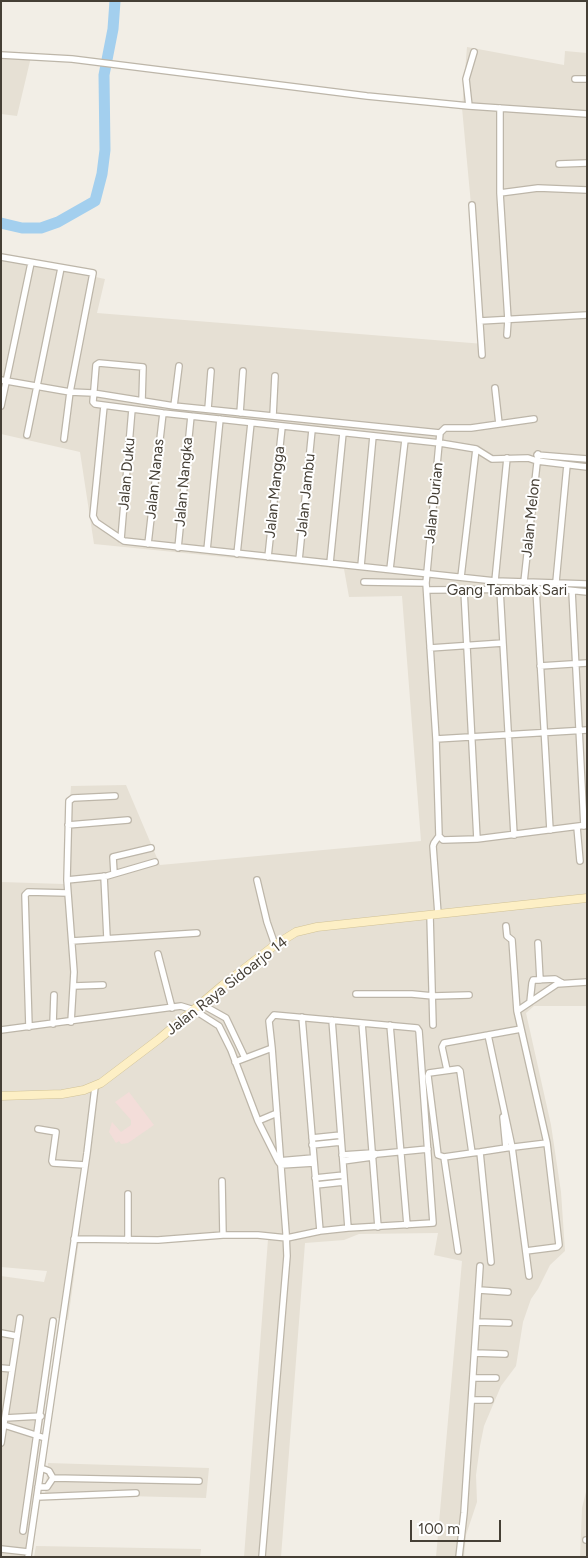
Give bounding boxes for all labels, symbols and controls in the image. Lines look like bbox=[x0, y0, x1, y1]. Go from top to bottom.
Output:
street label: Jalan Duku bbox=[115, 437, 139, 511]
street label: Jalan Nangka bbox=[171, 437, 197, 527]
street label: Jalan Nanas bbox=[142, 438, 168, 520]
street label: Jalan Mangga bbox=[261, 445, 289, 539]
street label: Jalan Jambu bbox=[293, 452, 319, 538]
street label: Jalan Durian bbox=[421, 461, 447, 545]
street label: Jalan Melon bbox=[518, 477, 544, 559]
street label: Gang Tambak Sari bbox=[447, 582, 567, 600]
street label: Jalan Raya Sidoarjo 14 bbox=[163, 933, 291, 1039]
scale bar bbox=[413, 1510, 504, 1542]
text: 100 m bbox=[418, 1520, 460, 1538]

